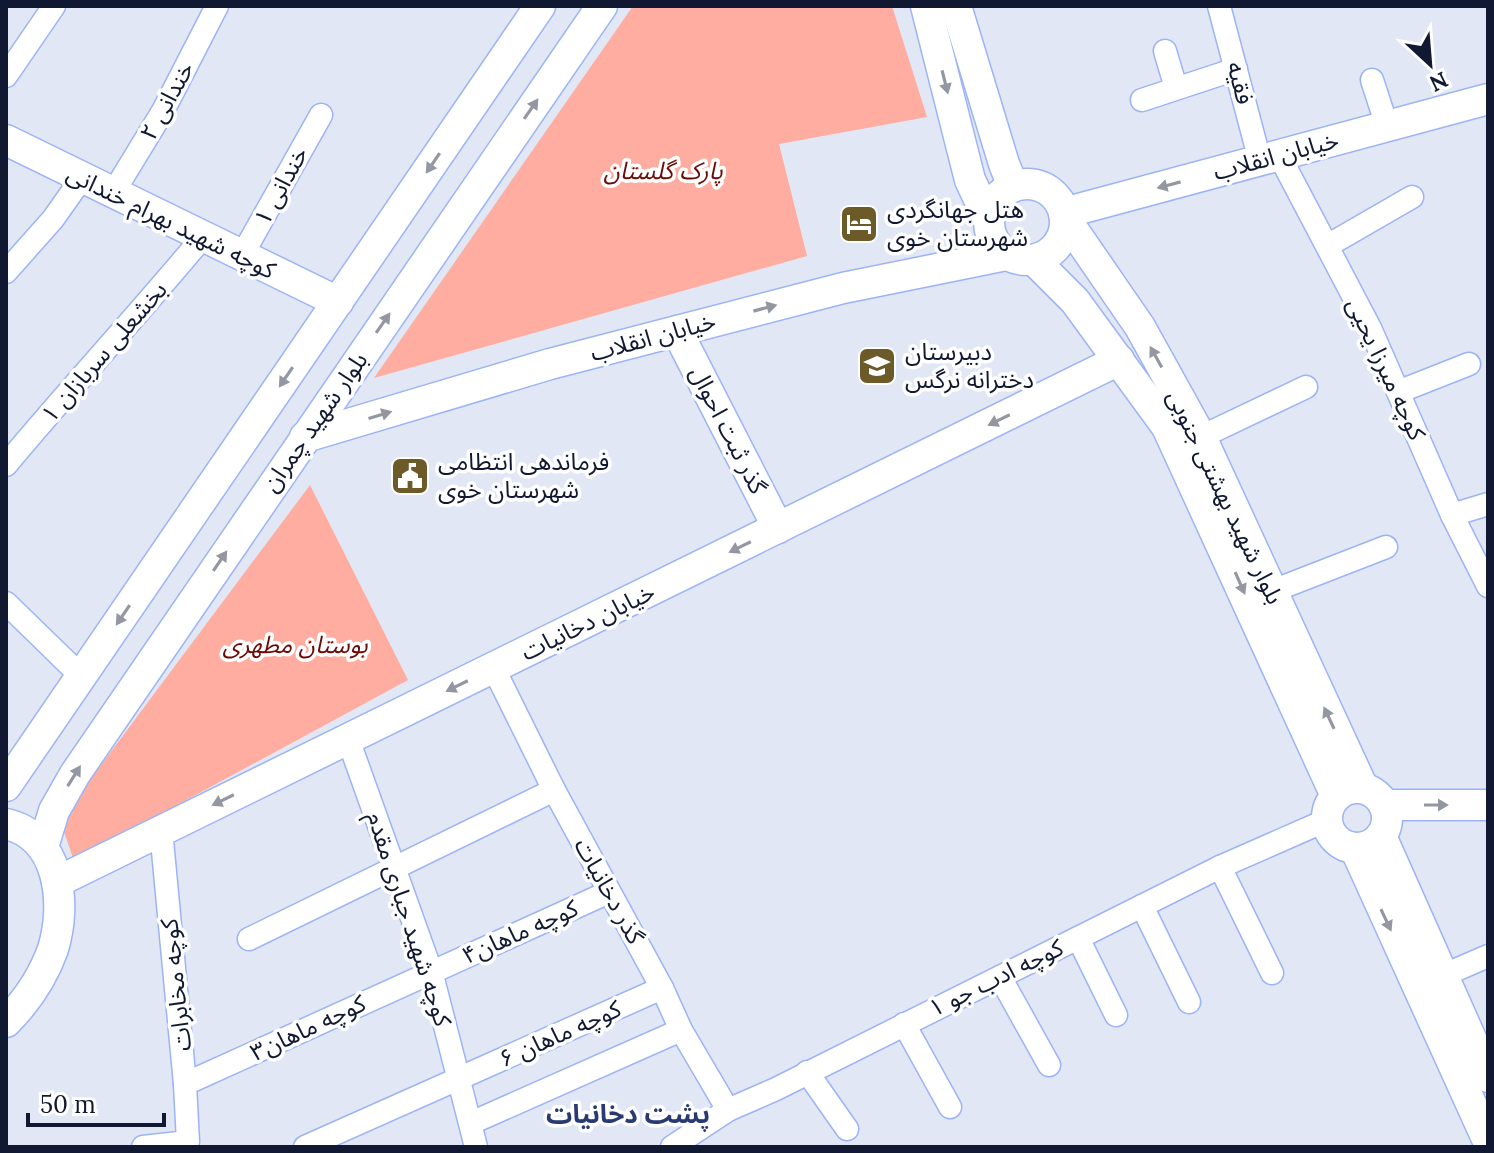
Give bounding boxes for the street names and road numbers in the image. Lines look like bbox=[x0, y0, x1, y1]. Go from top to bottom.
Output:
street label: خندانی ۲ bbox=[132, 56, 201, 145]
street label: فقیه bbox=[1220, 58, 1261, 108]
street label: خیابان انقلاب bbox=[1210, 124, 1342, 187]
street label: خندانی ۱ bbox=[246, 141, 315, 230]
street label: کوچه شهید بهرام خندانی bbox=[60, 158, 282, 289]
street label: بخشعلی سربازان ۱ bbox=[34, 275, 173, 429]
street label: کوچه میرزا یحیی bbox=[1340, 293, 1433, 446]
street label: خیابان انقلاب bbox=[587, 305, 719, 368]
street label: بلوار شهید چمران bbox=[255, 346, 374, 498]
street label: گذر ثبت احوال bbox=[683, 361, 774, 500]
street label: بلوار شهید بهشتی جنوبی bbox=[1160, 385, 1291, 609]
street label: خیابان دخانیات bbox=[516, 576, 660, 667]
street label: کوچه شهید جباری مقدم bbox=[357, 808, 459, 1032]
street label: گذر دخانیات bbox=[568, 832, 652, 950]
street label: کوچه ماهان۴ bbox=[457, 892, 584, 971]
street label: کوچه مخابرات bbox=[153, 916, 198, 1053]
street label: کوچه ادب جو ۱ bbox=[923, 931, 1069, 1024]
street label: کوچه ماهان۳ bbox=[245, 987, 371, 1068]
street label: کوچه ماهان ۶ bbox=[494, 992, 627, 1074]

